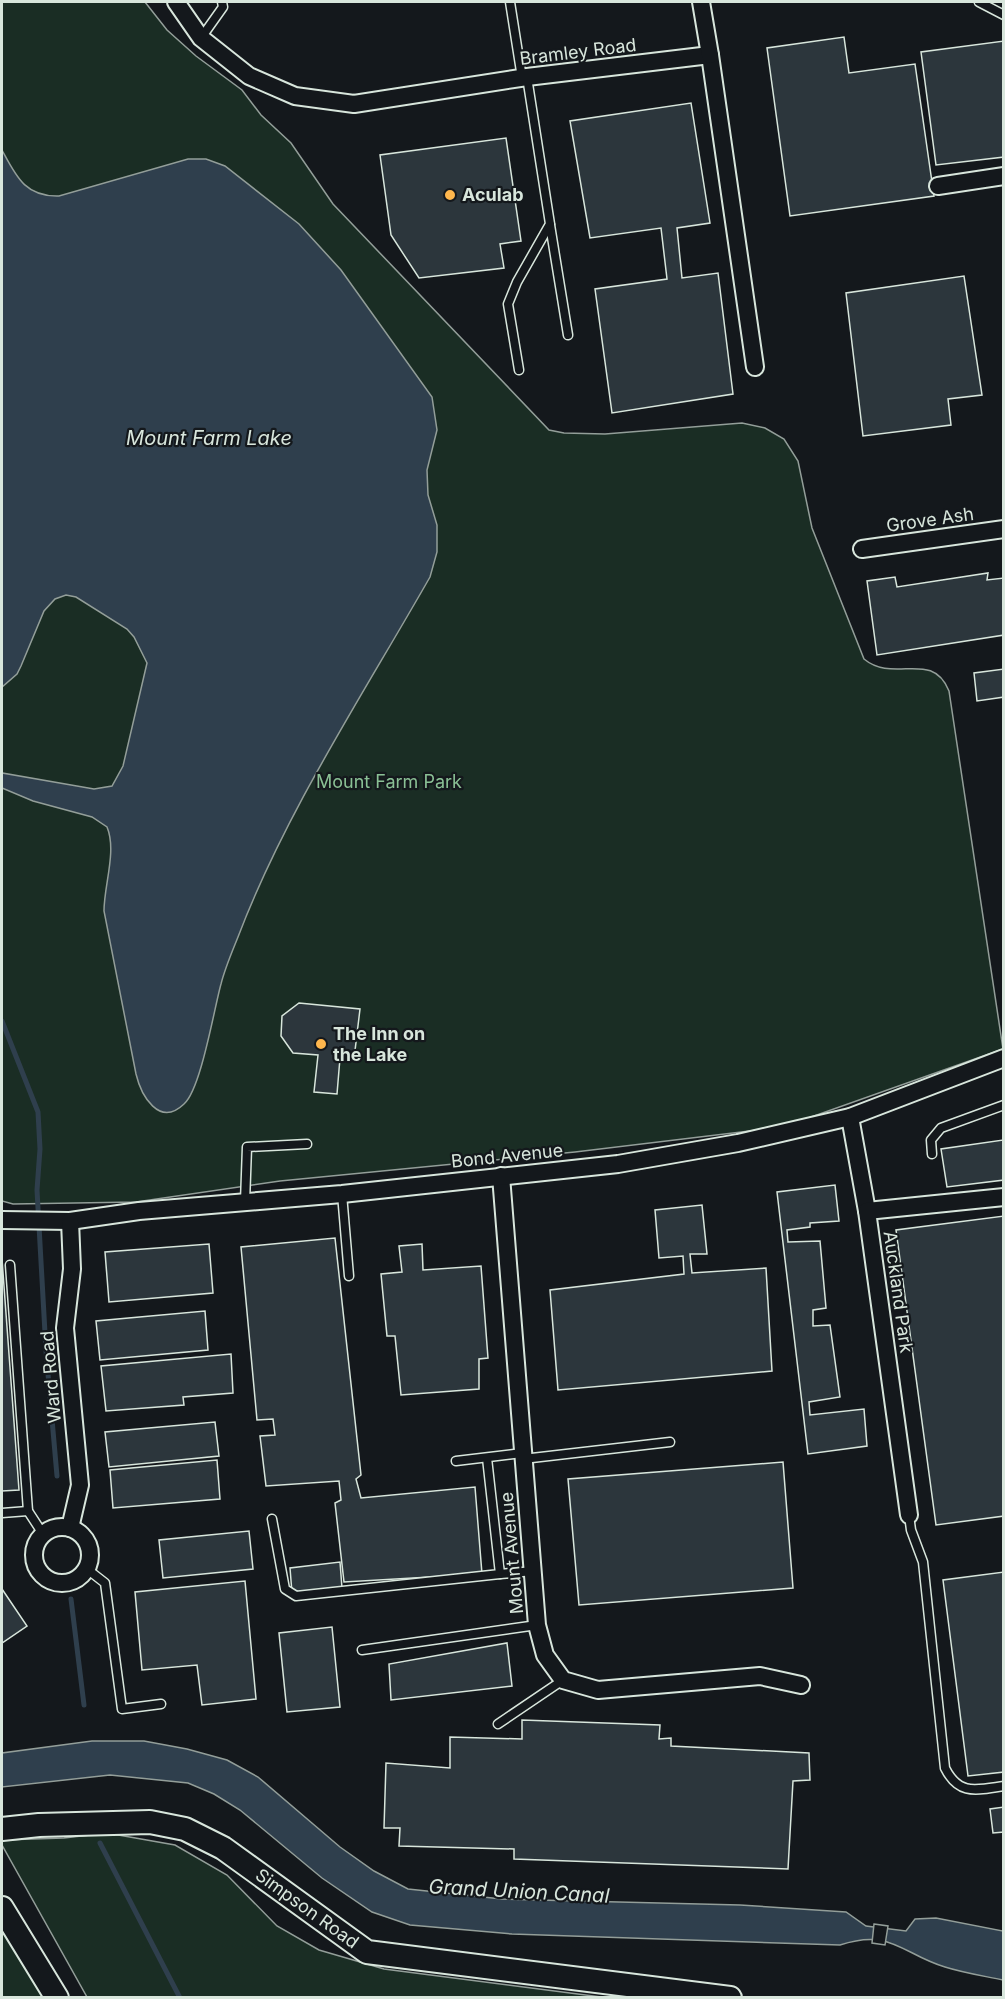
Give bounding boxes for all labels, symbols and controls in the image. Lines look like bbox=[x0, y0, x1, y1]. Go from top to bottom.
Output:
street label: Bramley Road bbox=[518, 34, 638, 69]
place label: Aculab bbox=[462, 184, 524, 205]
marker: Aculab bbox=[443, 188, 457, 202]
water label: Mount Farm Lake bbox=[126, 426, 292, 450]
street label: Grove Ash bbox=[885, 503, 975, 536]
park label: Mount Farm Park bbox=[316, 771, 462, 792]
place label: The Inn on the Lake bbox=[333, 1023, 425, 1065]
marker: The Inn on the Lake bbox=[314, 1037, 328, 1051]
street label: Bond Avenue bbox=[450, 1139, 564, 1172]
street label: Auckland Park bbox=[880, 1230, 917, 1354]
street label: Ward Road bbox=[36, 1330, 65, 1424]
street label: Mount Avenue bbox=[496, 1491, 527, 1615]
street label: Simpson Road bbox=[252, 1864, 363, 1953]
water label: Grand Union Canal bbox=[428, 1874, 610, 1908]

